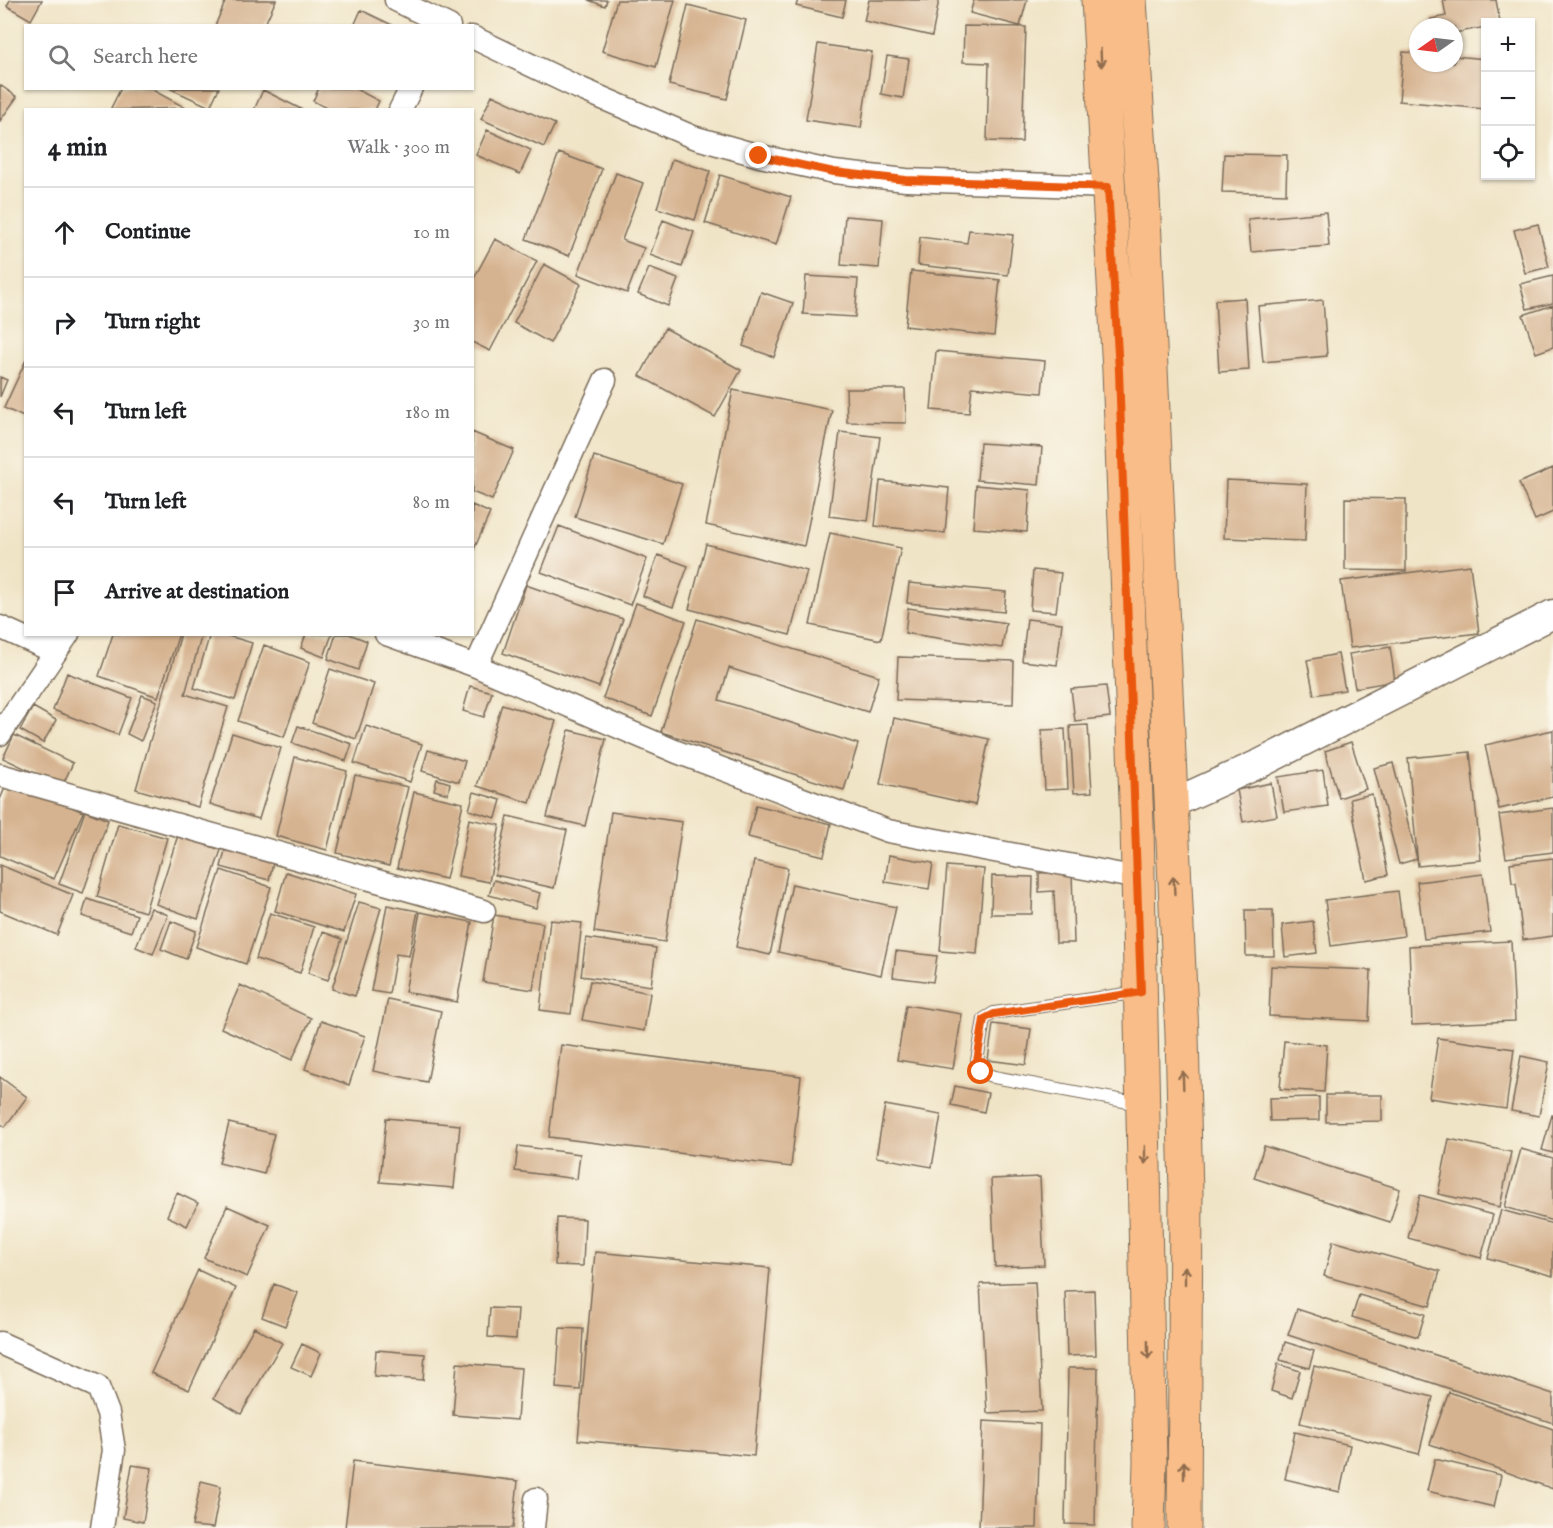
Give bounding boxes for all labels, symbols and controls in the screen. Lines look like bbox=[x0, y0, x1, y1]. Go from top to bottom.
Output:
north arrow bbox=[1409, 18, 1463, 72]
map controls bbox=[1481, 18, 1535, 180]
button: + bbox=[1481, 18, 1535, 72]
search box bbox=[24, 24, 474, 90]
icon: search bbox=[45, 41, 78, 74]
text: Search here bbox=[93, 43, 198, 71]
one-way arrow bbox=[1096, 48, 1107, 68]
button: − bbox=[1481, 72, 1535, 126]
button: locate bbox=[1481, 126, 1535, 180]
text: 4 min bbox=[48, 131, 107, 164]
text: Walk · 300 m bbox=[347, 135, 450, 160]
route end bbox=[745, 142, 771, 168]
icon: ahead bbox=[48, 216, 81, 249]
text: Continue bbox=[105, 218, 191, 246]
text: 10 m bbox=[413, 220, 450, 245]
icon: right bbox=[48, 306, 81, 339]
text: Turn right bbox=[105, 308, 200, 336]
text: 30 m bbox=[413, 310, 450, 335]
icon: left bbox=[48, 396, 81, 429]
text: Turn left bbox=[105, 398, 187, 426]
text: 180 m bbox=[405, 400, 450, 425]
icon: left bbox=[48, 486, 81, 519]
text: Turn left bbox=[105, 488, 187, 516]
text: 80 m bbox=[413, 490, 450, 515]
icon: arrive bbox=[48, 576, 81, 609]
text: Arrive at destination bbox=[105, 578, 289, 606]
one-way arrow bbox=[1169, 875, 1180, 895]
route start bbox=[967, 1058, 993, 1084]
one-way arrow bbox=[1177, 1070, 1189, 1090]
one-way arrow bbox=[1139, 1145, 1151, 1165]
one-way arrow bbox=[1179, 1265, 1191, 1285]
one-way arrow bbox=[1142, 1340, 1154, 1360]
one-way arrow bbox=[1178, 1460, 1190, 1480]

